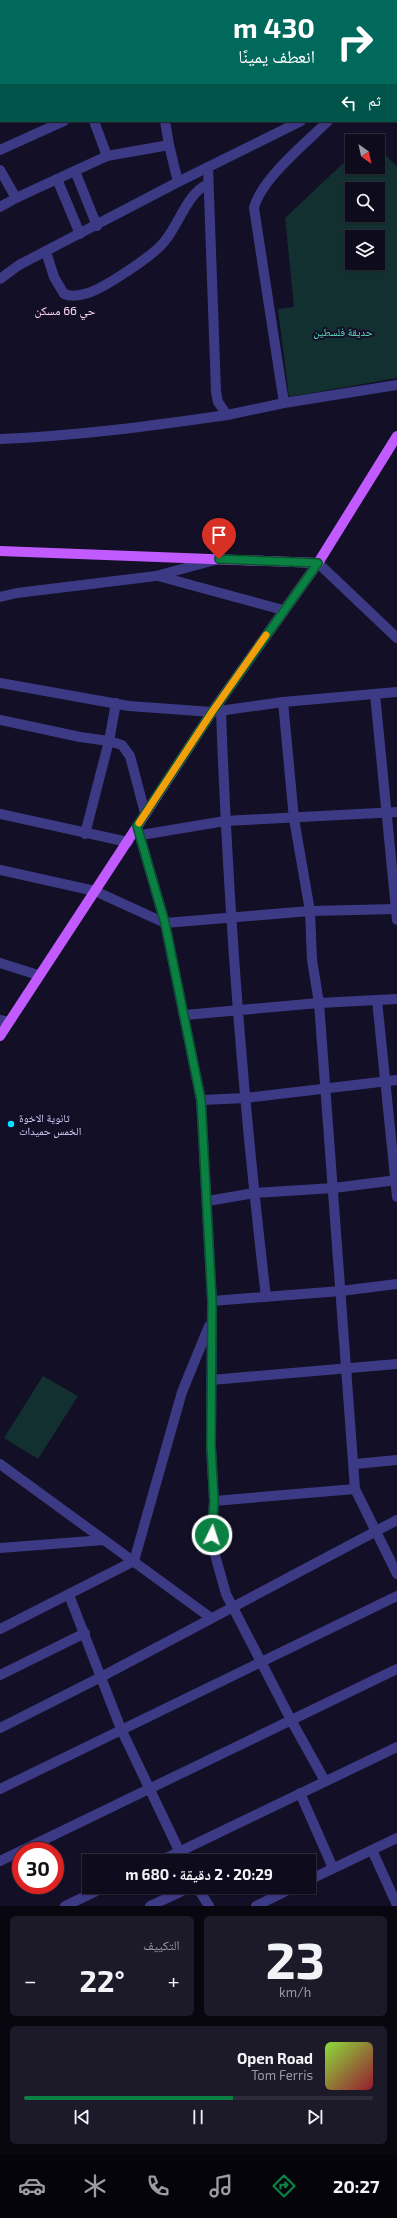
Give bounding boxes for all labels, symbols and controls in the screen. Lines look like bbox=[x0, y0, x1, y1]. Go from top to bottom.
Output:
text: 430 m bbox=[233, 10, 315, 44]
icon: right bbox=[329, 16, 381, 68]
text: انعطف يمينًا bbox=[238, 45, 315, 67]
text: ثم bbox=[368, 91, 381, 109]
icon: left bbox=[338, 92, 360, 114]
north arrow bbox=[345, 134, 385, 174]
map controls bbox=[345, 134, 385, 270]
button: search bbox=[345, 182, 385, 222]
button: layers bbox=[345, 230, 385, 270]
district label: حي 66 مسكن bbox=[35, 303, 96, 321]
park label: حديقة فلسطين bbox=[313, 325, 373, 339]
pin bbox=[202, 518, 236, 559]
icon: arrive bbox=[208, 524, 230, 546]
place label: ثانوية الاخوة الخمس حميدات bbox=[19, 1111, 81, 1138]
marker: ثانوية الاخوة الخمس حميدات bbox=[6, 1119, 16, 1129]
position arrow bbox=[191, 1514, 233, 1556]
speed limit sign: 30 bbox=[12, 1842, 64, 1894]
text: 20:29 · 2 دقيقة · 680 m bbox=[125, 1865, 273, 1883]
text: 23 bbox=[265, 1927, 325, 1989]
text: التكييف bbox=[143, 1937, 180, 1953]
text: 22° bbox=[80, 1962, 125, 1998]
text: − bbox=[24, 1967, 37, 1993]
text: + bbox=[167, 1967, 180, 1993]
text: km/h bbox=[279, 1984, 311, 2000]
text: Open Road bbox=[237, 2049, 313, 2067]
text: Tom Ferris bbox=[251, 2067, 313, 2083]
icon: previous bbox=[71, 2106, 93, 2128]
icon: pause bbox=[187, 2106, 209, 2128]
icon: next bbox=[304, 2106, 326, 2128]
icon: car bbox=[18, 2172, 46, 2200]
icon: climate bbox=[81, 2172, 109, 2200]
icon: phone bbox=[144, 2172, 172, 2200]
icon: music bbox=[207, 2172, 235, 2200]
icon: directions bbox=[270, 2172, 298, 2200]
text: 20:27 bbox=[333, 2175, 379, 2197]

